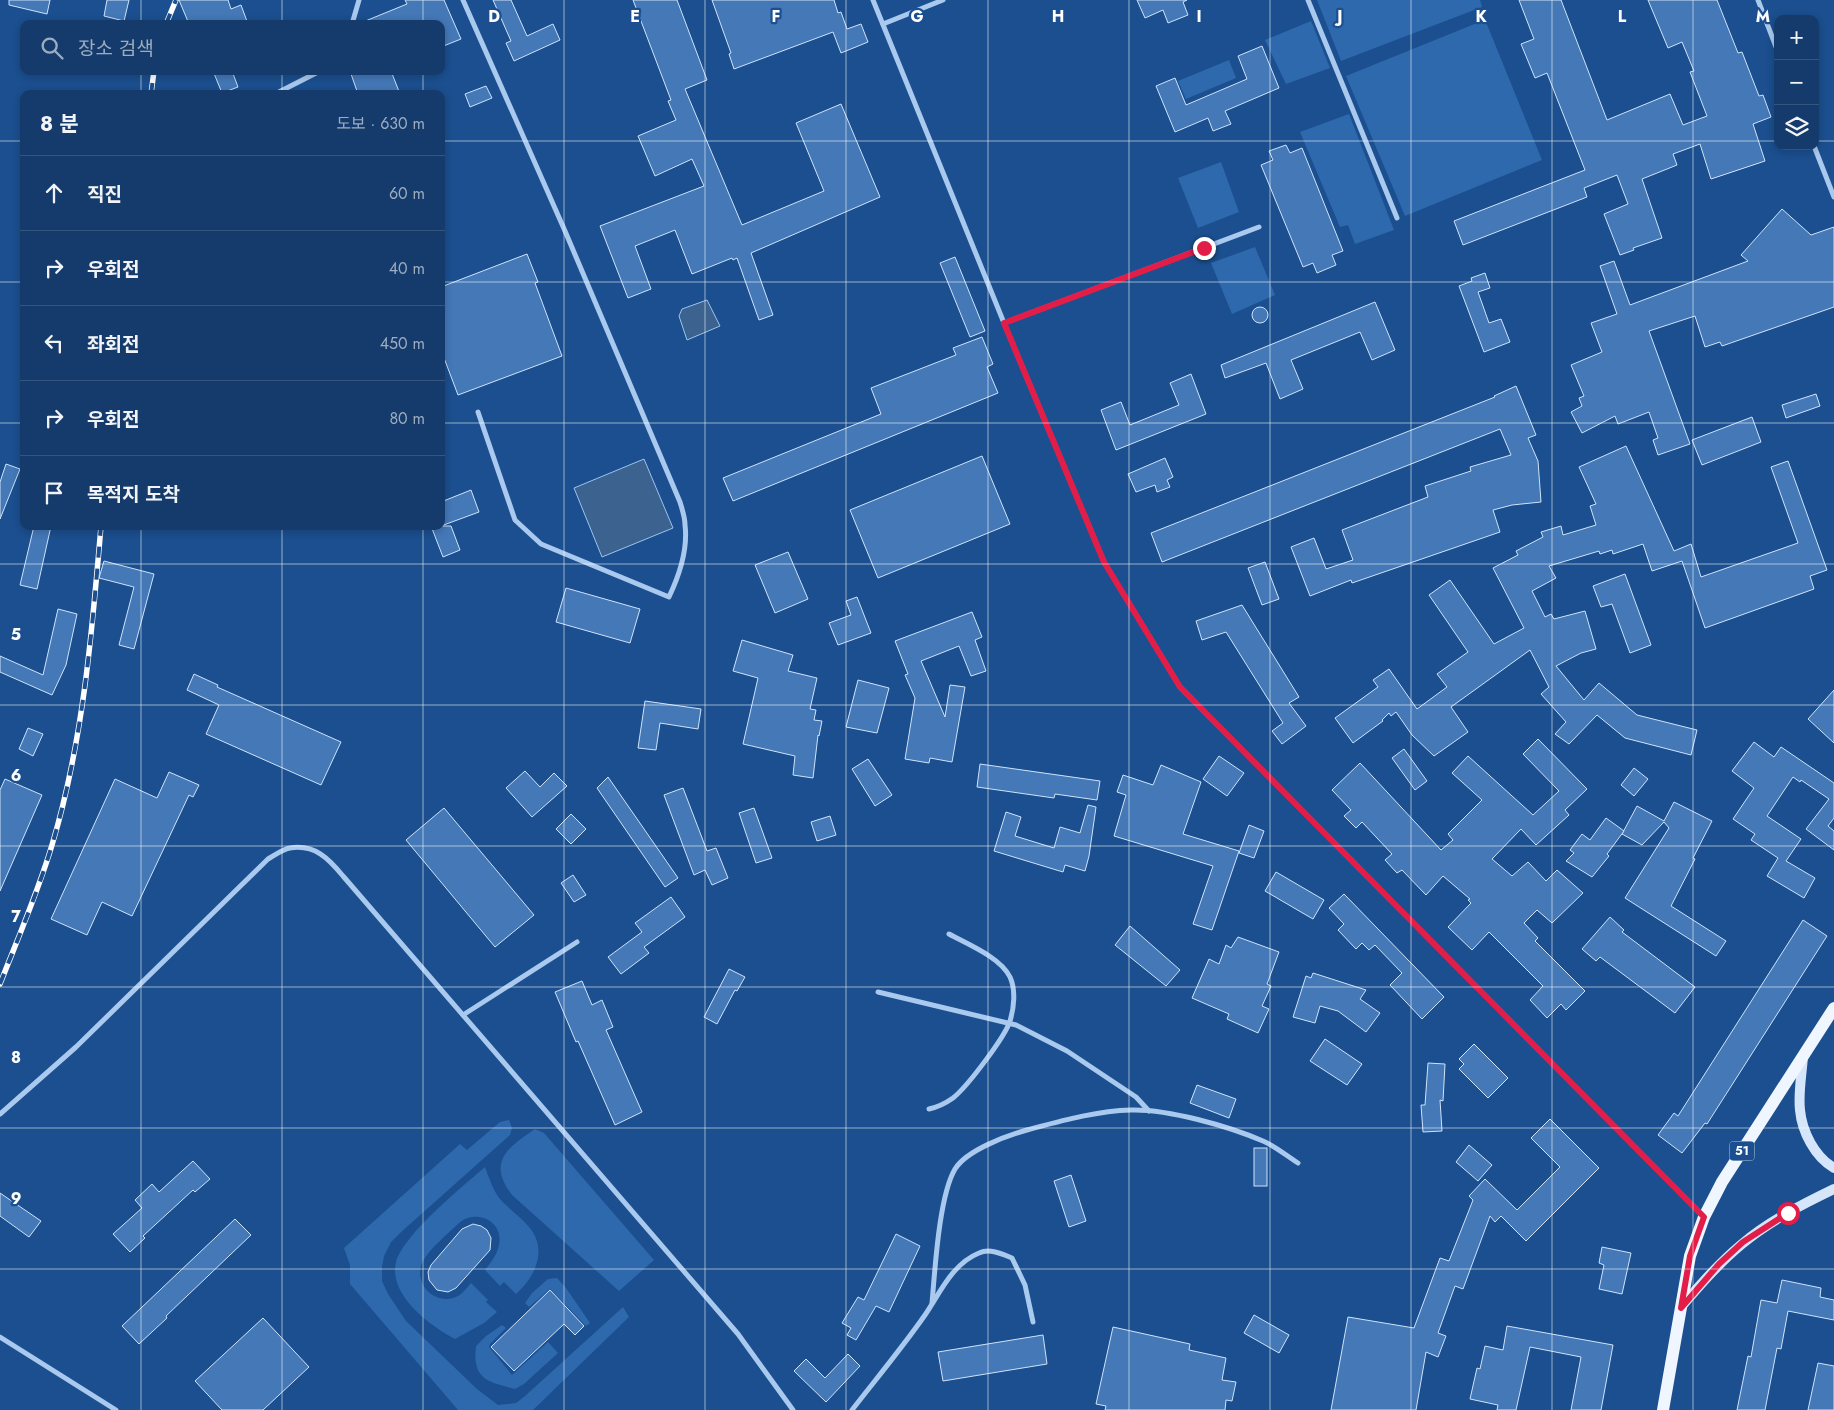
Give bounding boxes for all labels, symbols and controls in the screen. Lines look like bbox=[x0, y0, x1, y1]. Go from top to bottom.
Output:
text: D bbox=[488, 5, 500, 28]
text: E bbox=[630, 5, 640, 28]
text: F bbox=[772, 5, 780, 28]
text: G bbox=[910, 5, 924, 28]
text: H bbox=[1052, 5, 1064, 28]
text: I bbox=[1196, 5, 1202, 28]
text: J bbox=[1334, 5, 1343, 28]
text: K bbox=[1475, 5, 1487, 28]
text: L bbox=[1618, 5, 1627, 28]
text: M bbox=[1756, 5, 1770, 28]
map controls bbox=[1774, 15, 1819, 150]
button: + bbox=[1774, 15, 1819, 60]
search box bbox=[20, 20, 445, 75]
icon: search bbox=[38, 34, 66, 62]
text: 장소 검색 bbox=[78, 35, 154, 62]
button: − bbox=[1774, 60, 1819, 105]
button: layers bbox=[1774, 105, 1819, 150]
text: 8 분 bbox=[40, 109, 79, 139]
text: 도보 · 630 m bbox=[336, 112, 425, 135]
icon: ahead bbox=[40, 179, 68, 207]
text: 직진 bbox=[87, 181, 122, 208]
text: 60 m bbox=[389, 182, 425, 205]
route end bbox=[1193, 237, 1216, 260]
icon: right bbox=[40, 254, 68, 282]
text: 우회전 bbox=[87, 256, 139, 283]
text: 40 m bbox=[389, 257, 425, 280]
icon: left bbox=[40, 329, 68, 357]
text: 좌회전 bbox=[87, 331, 139, 358]
text: 450 m bbox=[380, 332, 425, 355]
icon: right bbox=[40, 404, 68, 432]
text: 우회전 bbox=[87, 406, 139, 433]
text: 80 m bbox=[389, 407, 425, 430]
icon: arrive bbox=[40, 479, 68, 507]
text: 목적지 도착 bbox=[87, 481, 180, 508]
text: 5 bbox=[11, 623, 21, 646]
text: 6 bbox=[11, 764, 21, 787]
text: 7 bbox=[11, 905, 21, 928]
text: 8 bbox=[11, 1046, 21, 1069]
road number: 51 bbox=[1730, 1142, 1754, 1160]
text: 9 bbox=[11, 1187, 21, 1210]
route start bbox=[1777, 1202, 1800, 1225]

